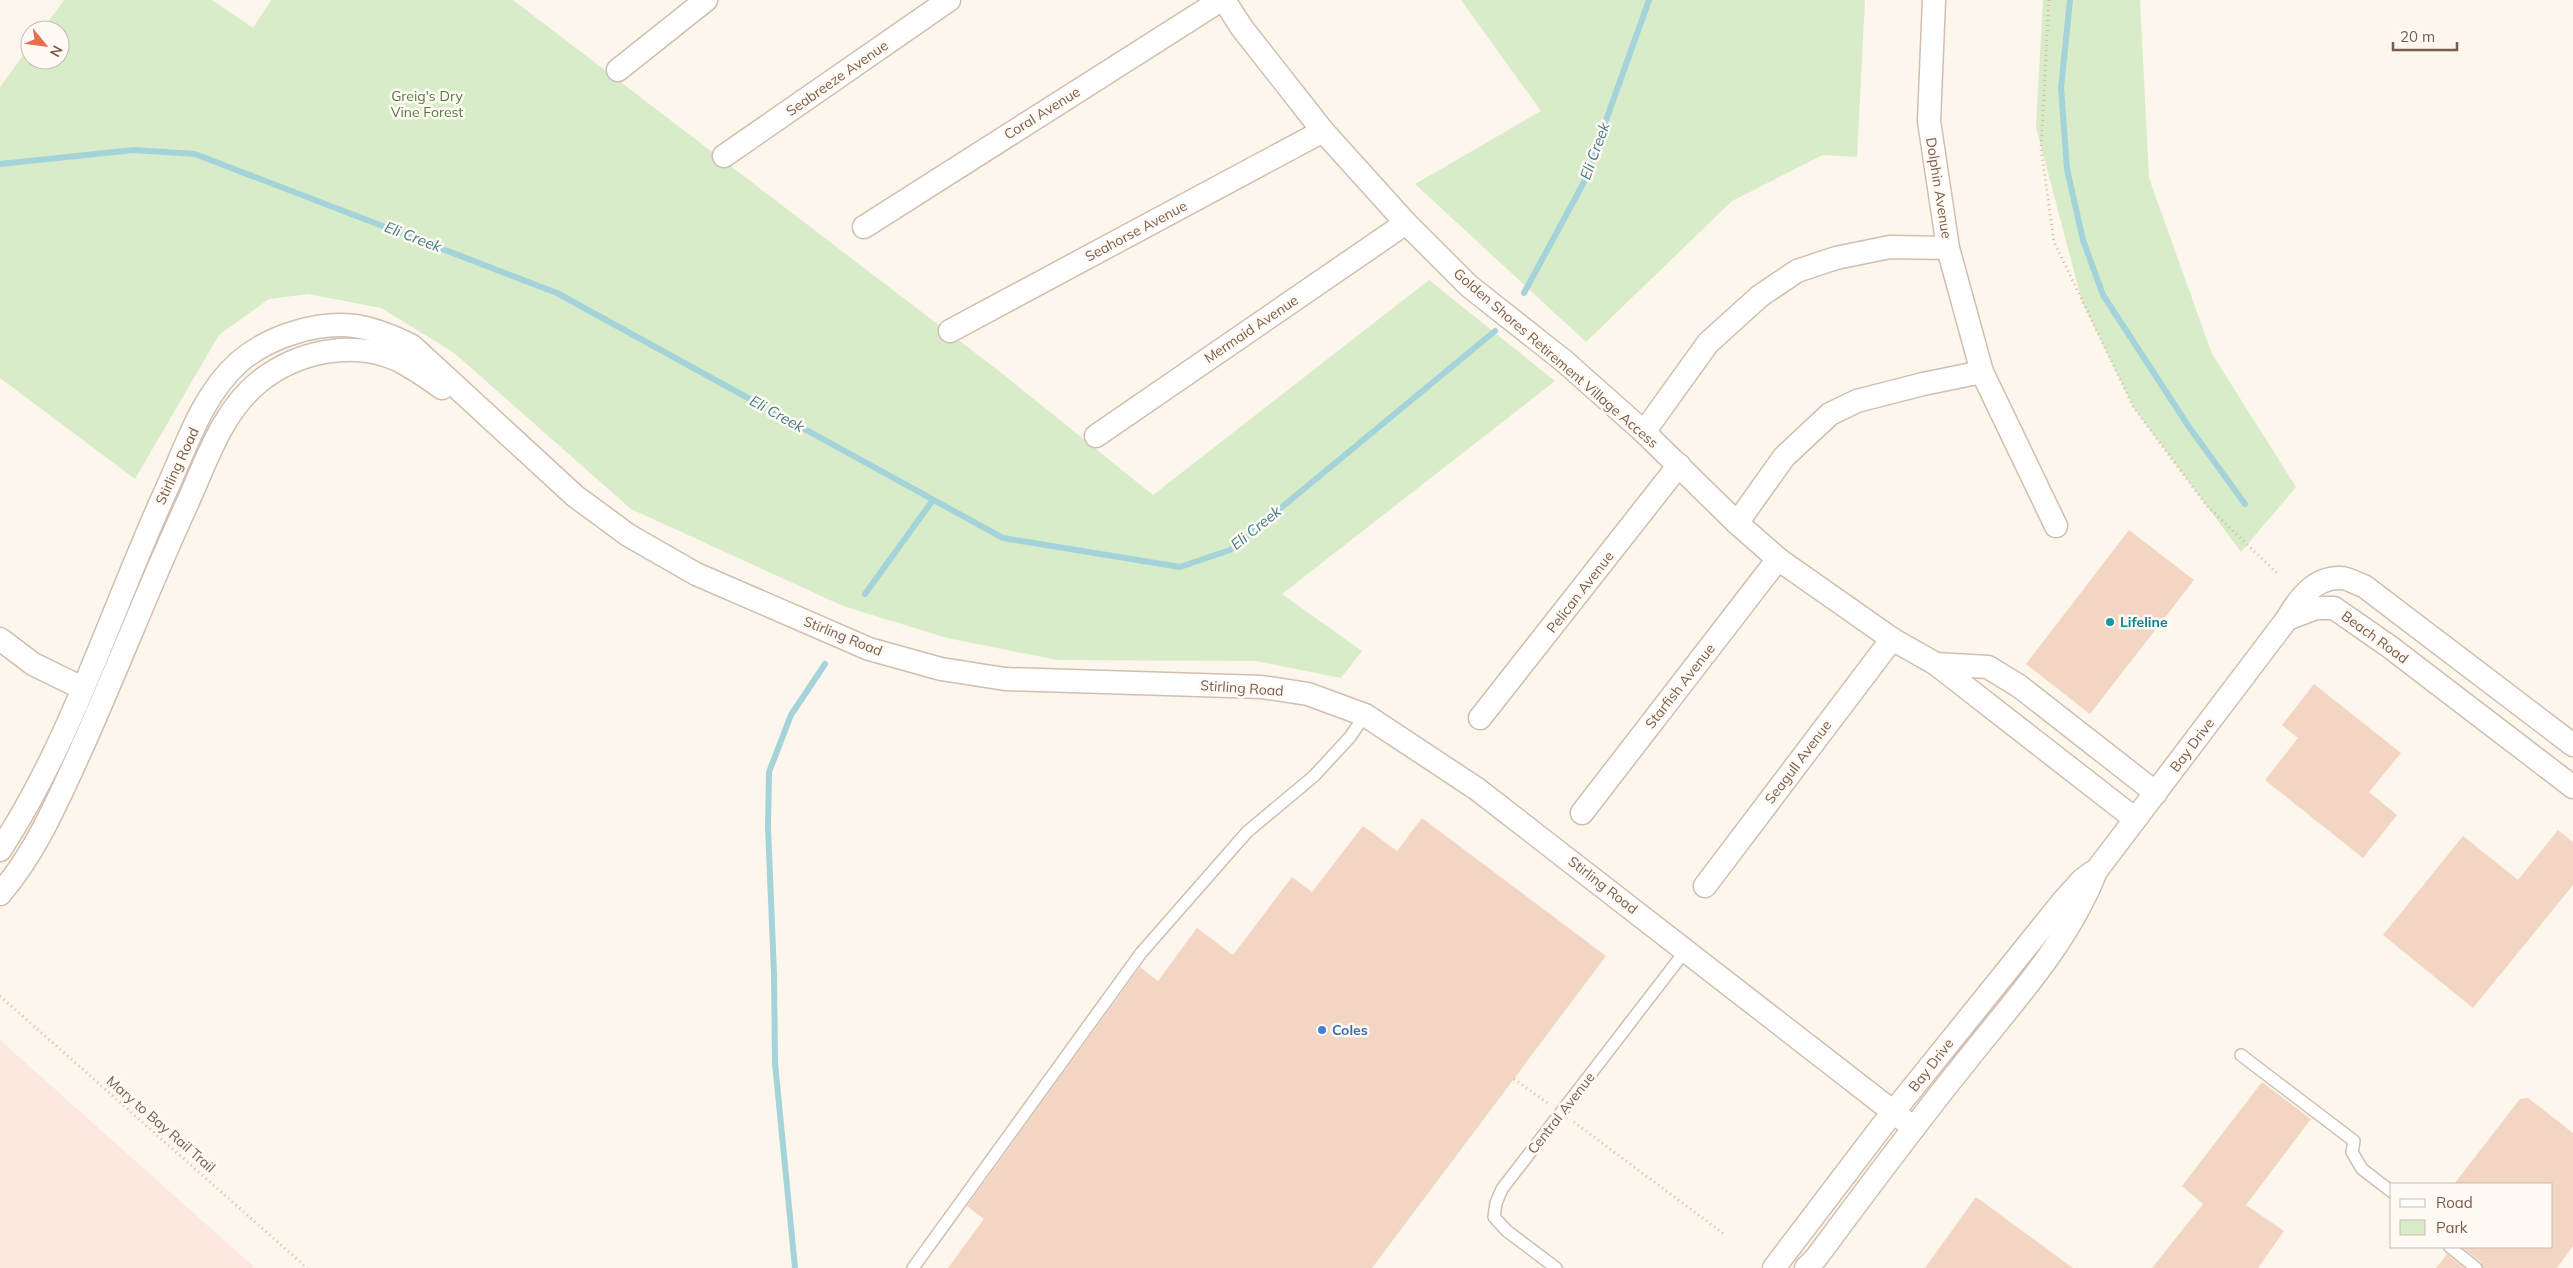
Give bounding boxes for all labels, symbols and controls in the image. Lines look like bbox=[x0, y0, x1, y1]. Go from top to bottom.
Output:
north arrow bbox=[20, 20, 70, 70]
scale bar bbox=[2393, 20, 2457, 52]
text: 20 m bbox=[2400, 27, 2435, 46]
street label: Seabreeze Avenue bbox=[782, 36, 892, 120]
text: N bbox=[46, 42, 67, 60]
street label: Coral Avenue bbox=[1001, 83, 1083, 143]
park label: Greig's Dry Vine Forest bbox=[391, 87, 463, 121]
water label: Eli Creek bbox=[1575, 118, 1614, 182]
street label: Dolphin Avenue bbox=[1922, 136, 1956, 240]
street label: Seahorse Avenue bbox=[1082, 197, 1190, 265]
water label: Eli Creek bbox=[382, 217, 446, 257]
street label: Golden Shores Retirement Village Access bbox=[1450, 264, 1662, 452]
street label: Mermaid Avenue bbox=[1201, 291, 1301, 367]
water label: Eli Creek bbox=[747, 391, 809, 437]
street label: Stirling Road bbox=[151, 424, 203, 508]
water label: Eli Creek bbox=[1227, 501, 1286, 554]
street label: Pelican Avenue bbox=[1542, 547, 1618, 637]
street label: Beach Road bbox=[2338, 607, 2412, 667]
street label: Stirling Road bbox=[801, 612, 885, 660]
place label: Lifeline bbox=[2120, 613, 2168, 631]
marker: Lifeline bbox=[2104, 616, 2116, 628]
street label: Starfish Avenue bbox=[1641, 640, 1719, 732]
street label: Stirling Road bbox=[1200, 676, 1284, 700]
street label: Bay Drive bbox=[2166, 715, 2218, 775]
street label: Seagull Avenue bbox=[1761, 717, 1835, 807]
street label: Stirling Road bbox=[1565, 852, 1641, 918]
place label: Coles bbox=[1332, 1021, 1368, 1039]
marker: Coles bbox=[1316, 1024, 1328, 1036]
street label: Bay Drive bbox=[1905, 1035, 1957, 1095]
street label: Central Avenue bbox=[1523, 1068, 1599, 1158]
street label: Mary to Bay Rail Trail bbox=[103, 1072, 219, 1176]
legend bbox=[2390, 1183, 2553, 1248]
text: Road bbox=[2436, 1193, 2473, 1212]
text: Park bbox=[2436, 1218, 2468, 1237]

